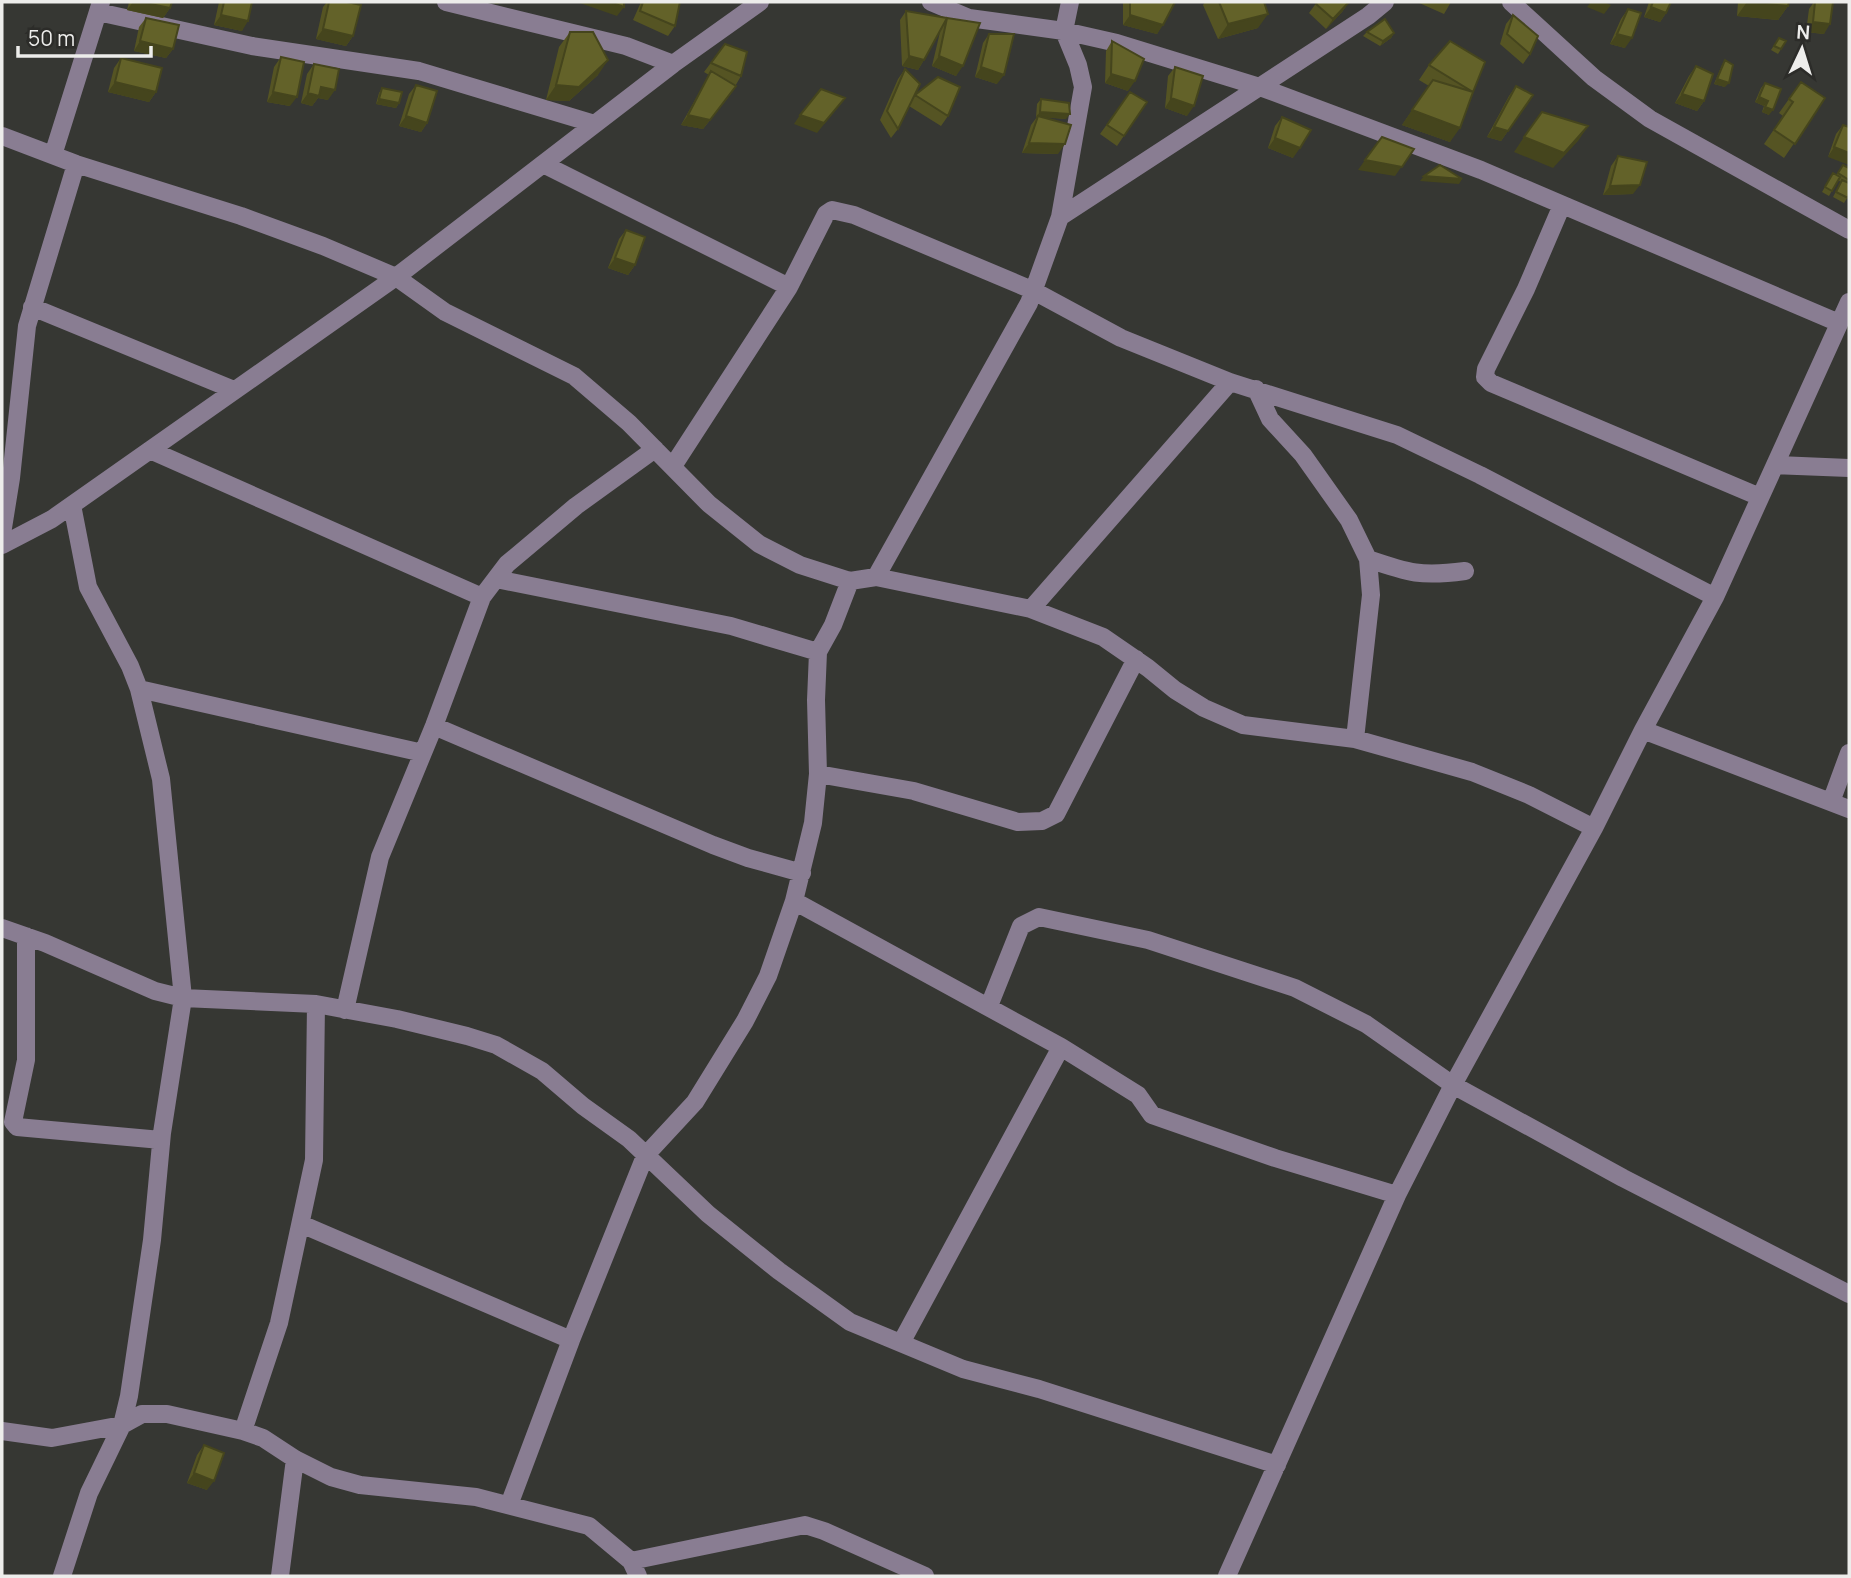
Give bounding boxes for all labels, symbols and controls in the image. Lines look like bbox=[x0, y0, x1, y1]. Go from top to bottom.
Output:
scale bar bbox=[18, 14, 150, 58]
north arrow bbox=[1767, 14, 1837, 84]
text: N bbox=[1795, 19, 1811, 45]
text: 50 m bbox=[28, 24, 75, 52]

